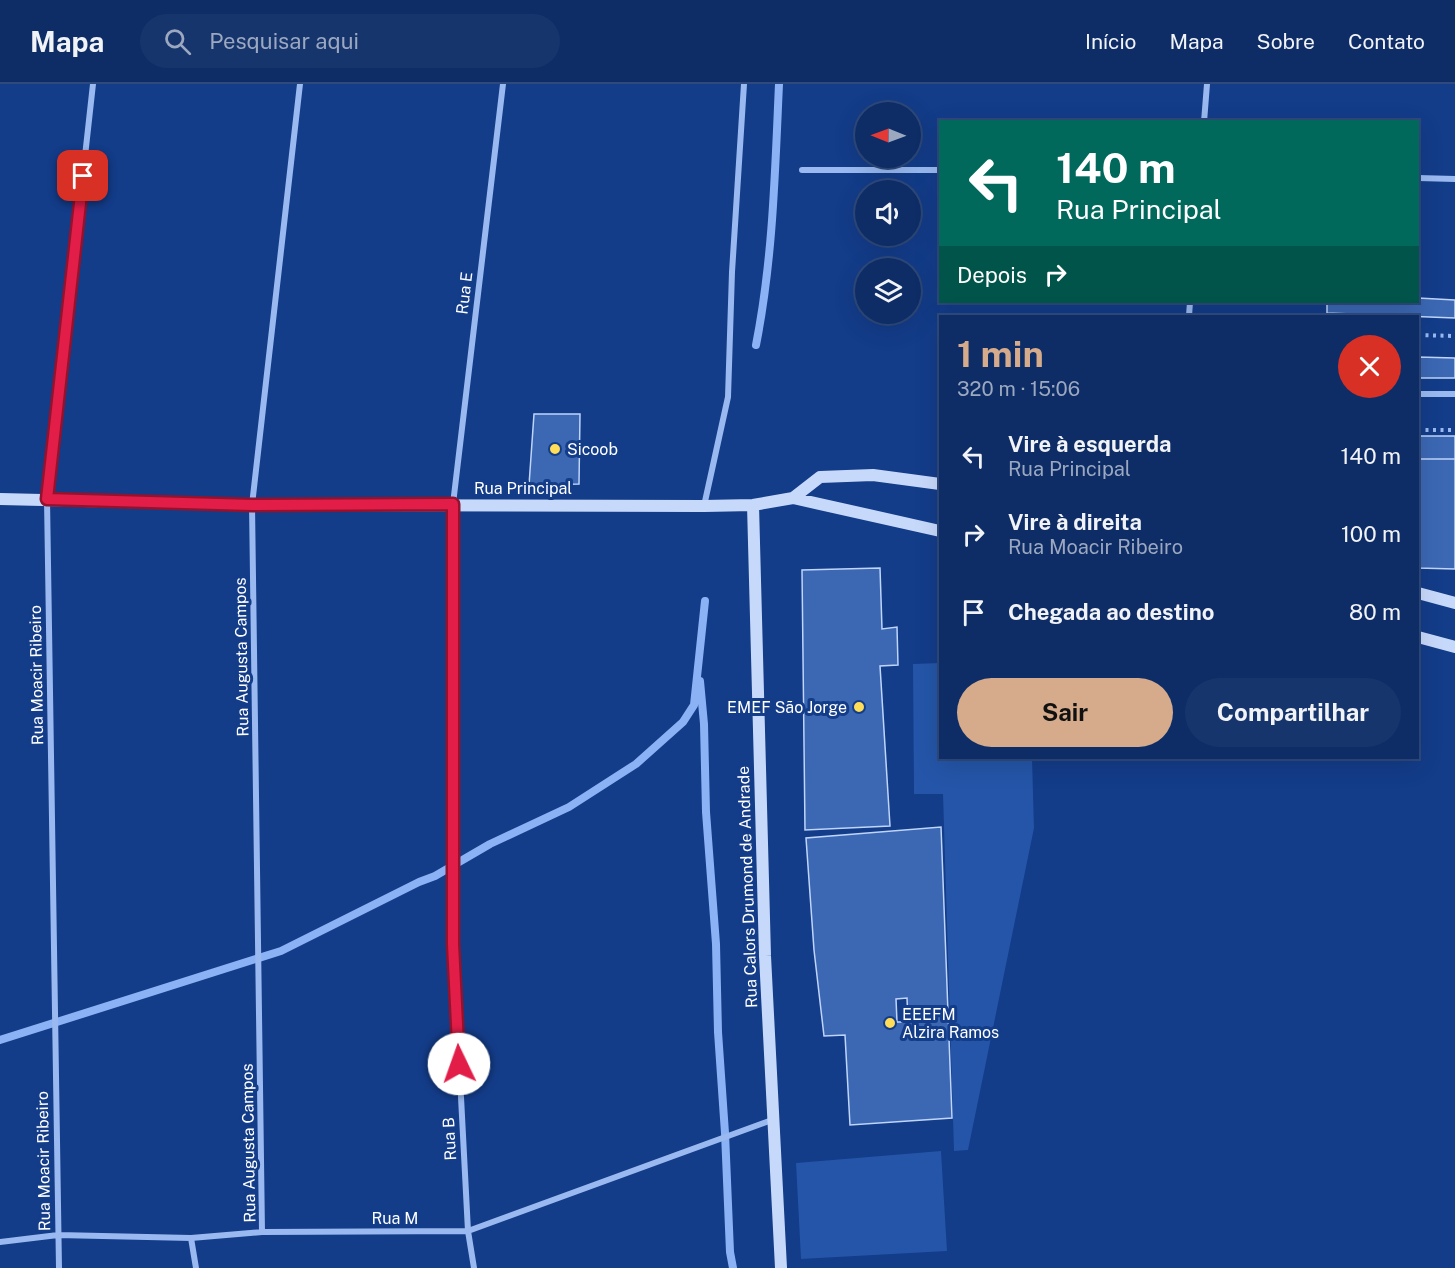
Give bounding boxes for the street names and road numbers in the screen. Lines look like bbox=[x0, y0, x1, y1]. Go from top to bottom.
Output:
street label: Rua E bbox=[452, 271, 477, 315]
street label: Rua Principal bbox=[474, 479, 572, 498]
street label: Rua Augusta Campos bbox=[231, 577, 252, 737]
street label: Rua Moacir Ribeiro bbox=[26, 605, 47, 745]
street label: Rua Calors Drumond de Andrade bbox=[734, 766, 761, 1008]
street label: Rua Augusta Campos bbox=[238, 1063, 259, 1223]
street label: Rua Moacir Ribeiro bbox=[33, 1091, 54, 1231]
street label: Rua B bbox=[439, 1117, 460, 1161]
street label: Rua M bbox=[372, 1209, 418, 1228]

